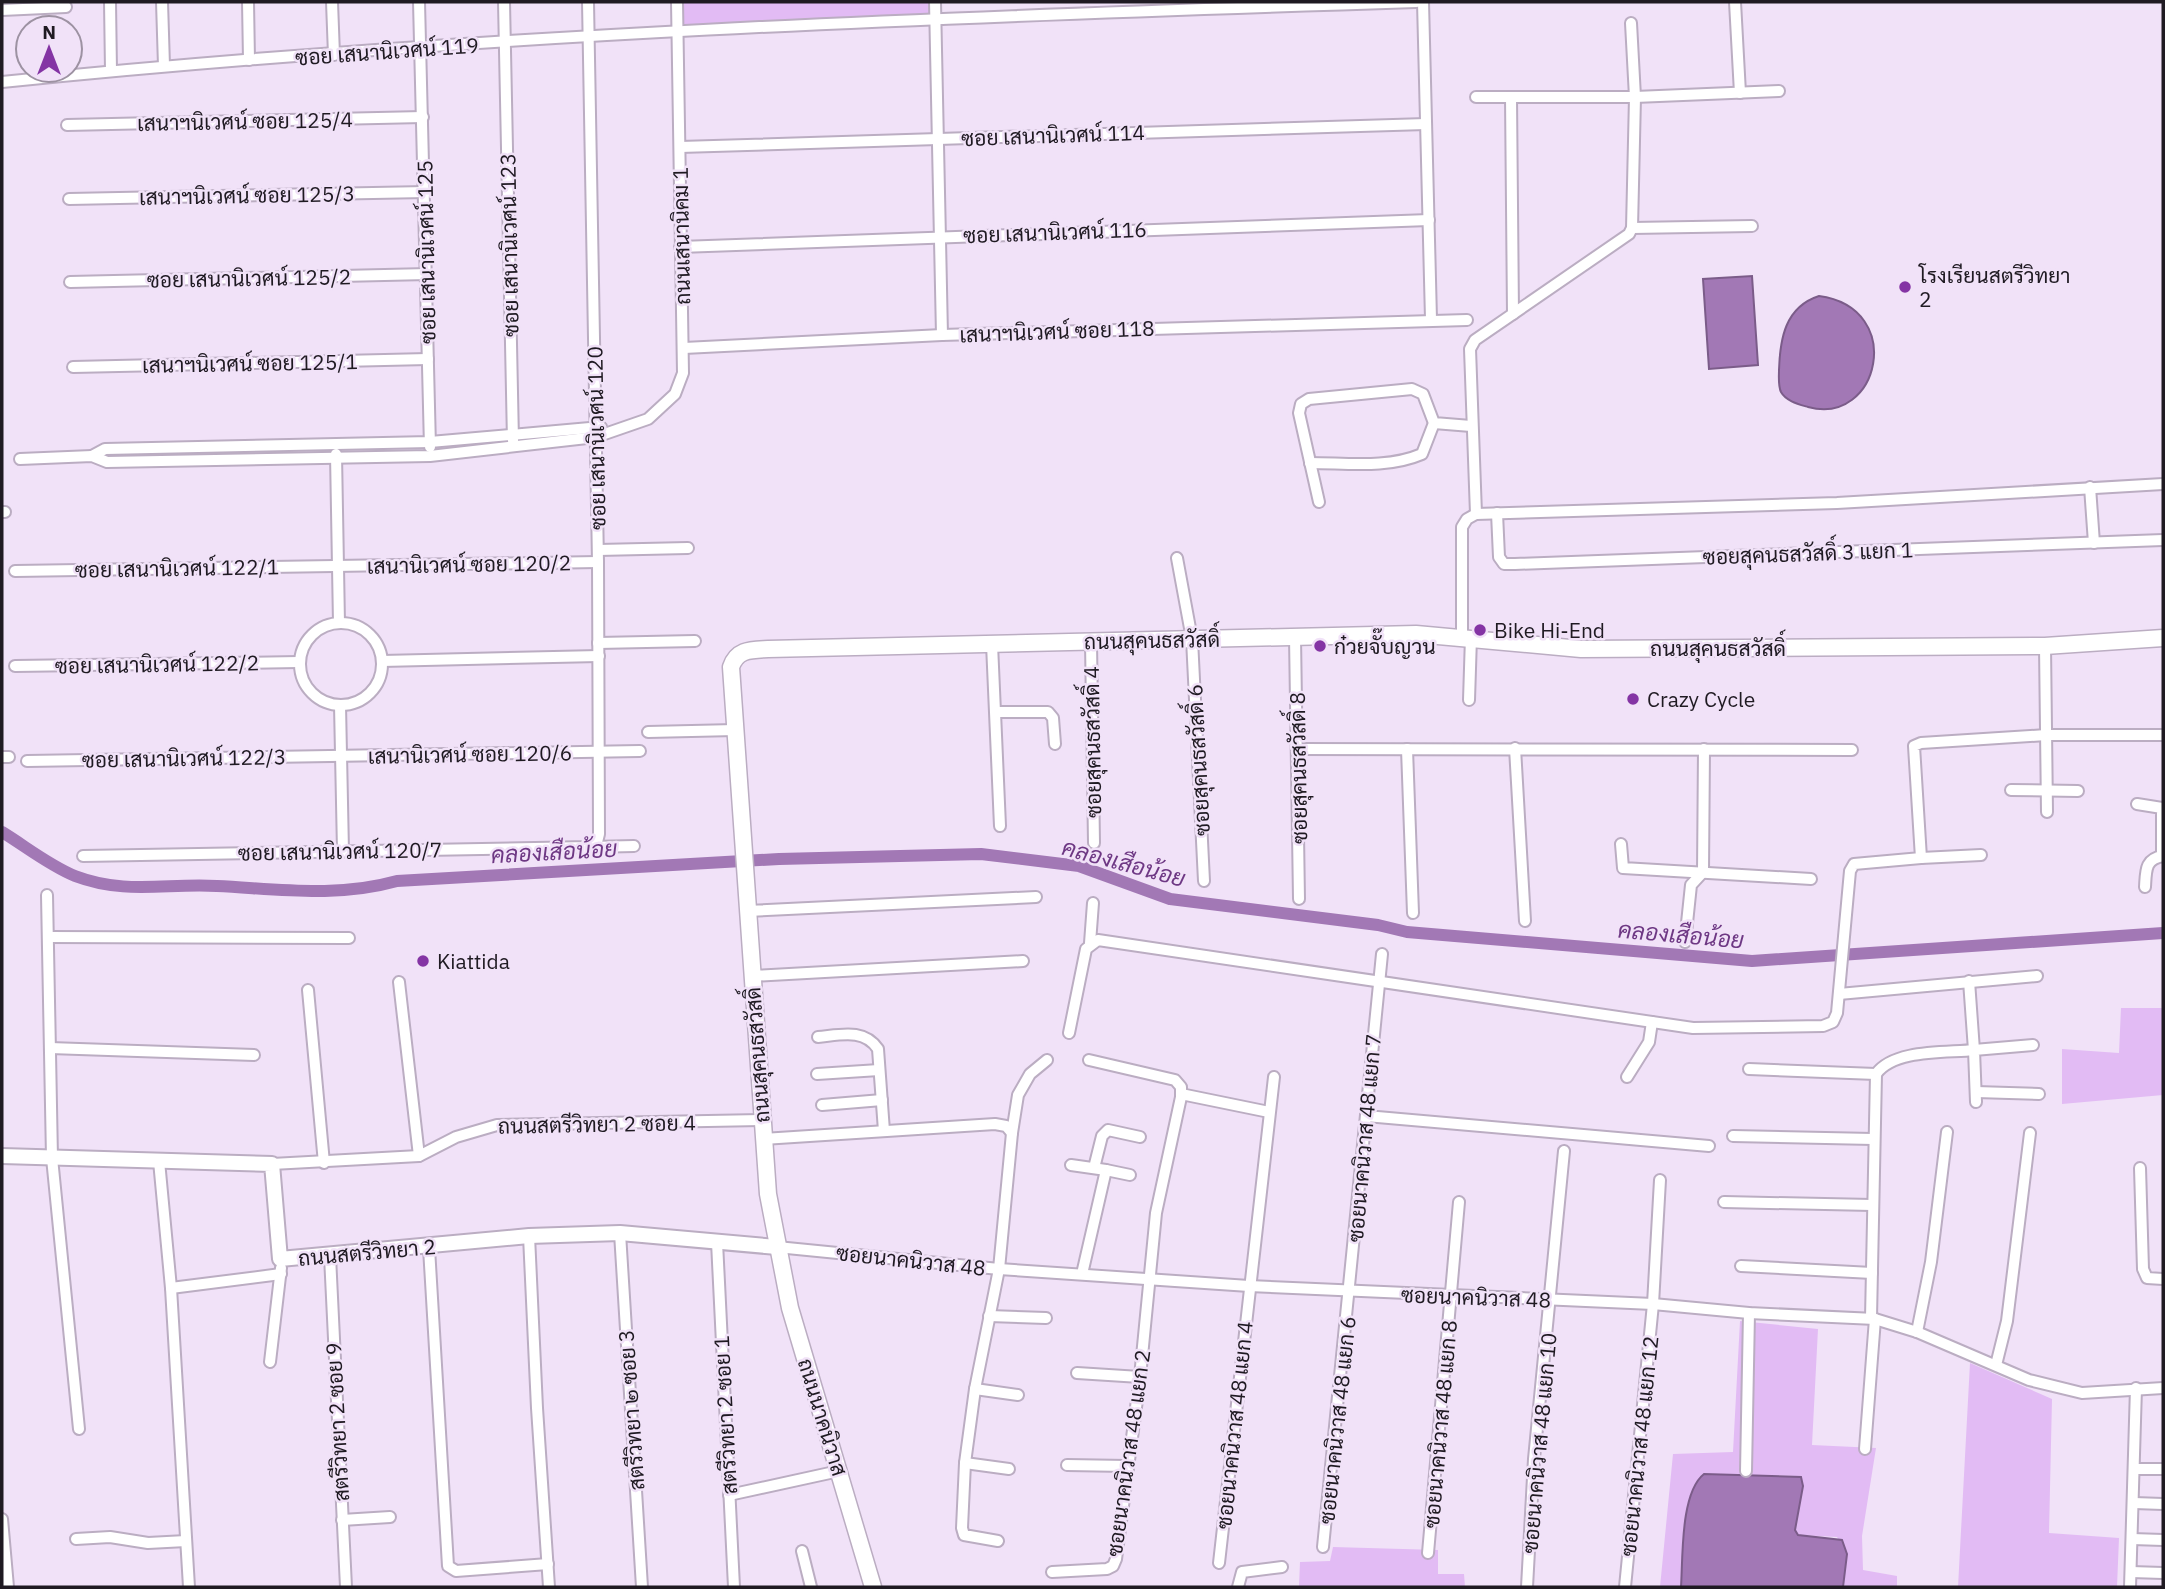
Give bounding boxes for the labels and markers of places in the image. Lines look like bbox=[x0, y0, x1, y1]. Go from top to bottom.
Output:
place label: โรงเรียนสตรีวิทยา 2 bbox=[1918, 261, 2071, 313]
marker: โรงเรียนสตรีวิทยา 2 bbox=[1897, 279, 1913, 295]
place label: Bike Hi-End bbox=[1494, 616, 1605, 644]
marker: Bike Hi-End bbox=[1472, 622, 1488, 638]
place label: ก๋วยจั๊บญวน bbox=[1334, 628, 1436, 660]
marker: ก๋วยจั๊บญวน bbox=[1312, 638, 1328, 654]
place label: Crazy Cycle bbox=[1647, 685, 1755, 713]
marker: Crazy Cycle bbox=[1625, 691, 1641, 707]
place label: Kiattida bbox=[437, 947, 510, 975]
marker: Kiattida bbox=[415, 953, 431, 969]

